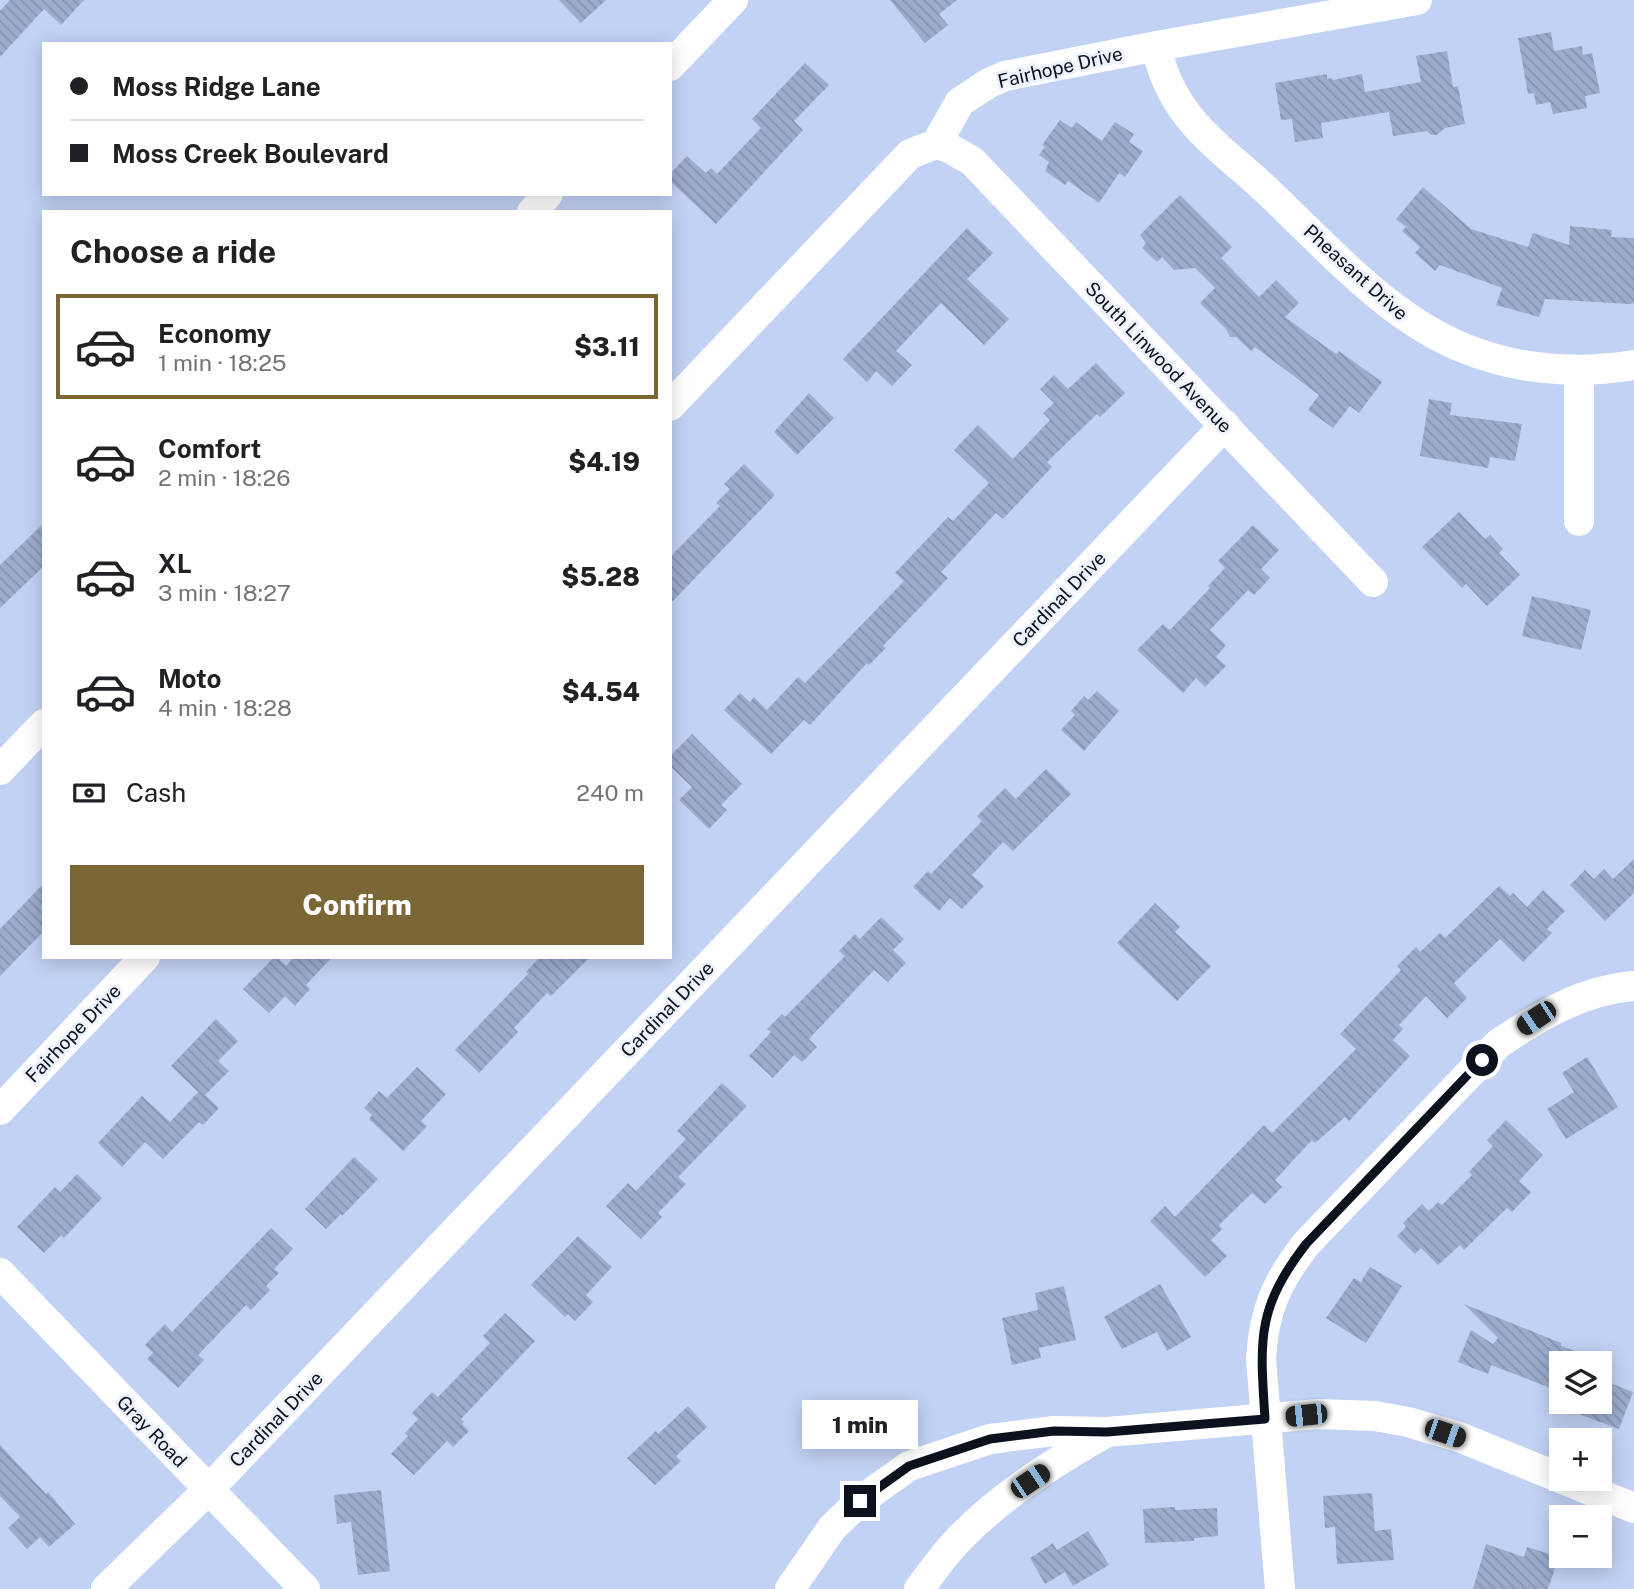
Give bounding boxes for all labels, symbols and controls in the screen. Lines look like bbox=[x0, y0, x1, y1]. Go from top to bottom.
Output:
street label: Fairhope Drive bbox=[995, 42, 1125, 92]
text: Moss Ridge Lane bbox=[112, 71, 321, 102]
text: Moss Creek Boulevard bbox=[112, 138, 389, 169]
street label: Pheasant Drive bbox=[1299, 220, 1413, 324]
text: Choose a ride bbox=[70, 233, 276, 270]
street label: South Linwood Avenue bbox=[1081, 277, 1237, 437]
icon: car bbox=[74, 315, 137, 378]
text: Economy bbox=[158, 318, 271, 349]
text: $3.11 bbox=[574, 331, 640, 362]
text: 1 min · 18:25 bbox=[158, 349, 287, 376]
icon: car bbox=[74, 430, 137, 493]
text: Comfort bbox=[158, 433, 261, 464]
text: $4.19 bbox=[568, 446, 640, 477]
text: 2 min · 18:26 bbox=[158, 464, 291, 491]
icon: car bbox=[74, 545, 137, 608]
street label: Cardinal Drive bbox=[1008, 547, 1110, 651]
text: XL bbox=[158, 548, 192, 579]
text: $5.28 bbox=[561, 561, 640, 592]
text: 3 min · 18:27 bbox=[158, 579, 291, 606]
icon: car bbox=[74, 660, 137, 723]
text: Moto bbox=[158, 663, 221, 694]
text: $4.54 bbox=[562, 676, 640, 707]
text: 4 min · 18:28 bbox=[158, 694, 292, 721]
icon: cash bbox=[70, 774, 108, 812]
text: Cash bbox=[126, 777, 186, 808]
text: 240 m bbox=[576, 779, 644, 806]
button: Confirm bbox=[70, 865, 644, 945]
street label: Cardinal Drive bbox=[616, 957, 718, 1061]
street label: Fairhope Drive bbox=[21, 979, 125, 1087]
car bbox=[1513, 998, 1560, 1038]
route start bbox=[1466, 1044, 1498, 1076]
map controls bbox=[1549, 1351, 1612, 1568]
button: layers bbox=[1549, 1351, 1612, 1414]
street label: Cardinal Drive bbox=[225, 1367, 327, 1471]
street label: Gray Road bbox=[113, 1391, 191, 1471]
callout: 1 min bbox=[802, 1400, 918, 1448]
car bbox=[1285, 1402, 1328, 1428]
text: 1 min bbox=[832, 1411, 888, 1438]
car bbox=[1422, 1416, 1469, 1450]
button: + bbox=[1549, 1428, 1612, 1491]
car bbox=[1007, 1461, 1054, 1501]
route end bbox=[844, 1485, 876, 1517]
button: − bbox=[1549, 1505, 1612, 1568]

